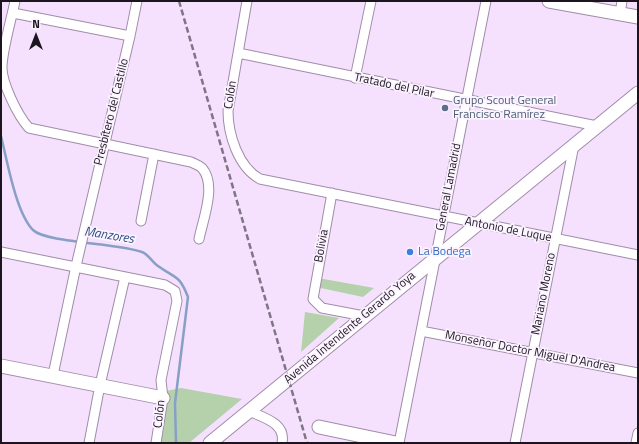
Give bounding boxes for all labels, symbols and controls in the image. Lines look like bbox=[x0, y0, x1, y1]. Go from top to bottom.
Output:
north arrow bbox=[16, 16, 56, 56]
text: N bbox=[32, 16, 40, 32]
street label: Presbítero del Castillo bbox=[92, 57, 132, 167]
street label: Tratado del Pilar bbox=[353, 70, 435, 102]
street label: Colón bbox=[222, 80, 240, 110]
place label: Grupo Scout General Francisco Ramírez bbox=[453, 94, 556, 122]
marker: Grupo Scout General Francisco Ramírez bbox=[440, 103, 450, 113]
street label: General Lamadrid bbox=[433, 142, 465, 232]
street label: Antonio de Luque bbox=[463, 215, 553, 245]
water label: Manzores bbox=[83, 224, 135, 248]
street label: Bolivia bbox=[312, 228, 332, 264]
place label: La Bodega bbox=[418, 245, 471, 259]
marker: La Bodega bbox=[405, 247, 415, 257]
street label: Mariano Moreno bbox=[529, 252, 559, 336]
street label: Avenida Intendente Gerardo Yoya bbox=[281, 269, 419, 387]
street label: Monseñor Doctor Miguel D'Andrea bbox=[444, 328, 616, 376]
street label: Colón bbox=[151, 399, 169, 429]

